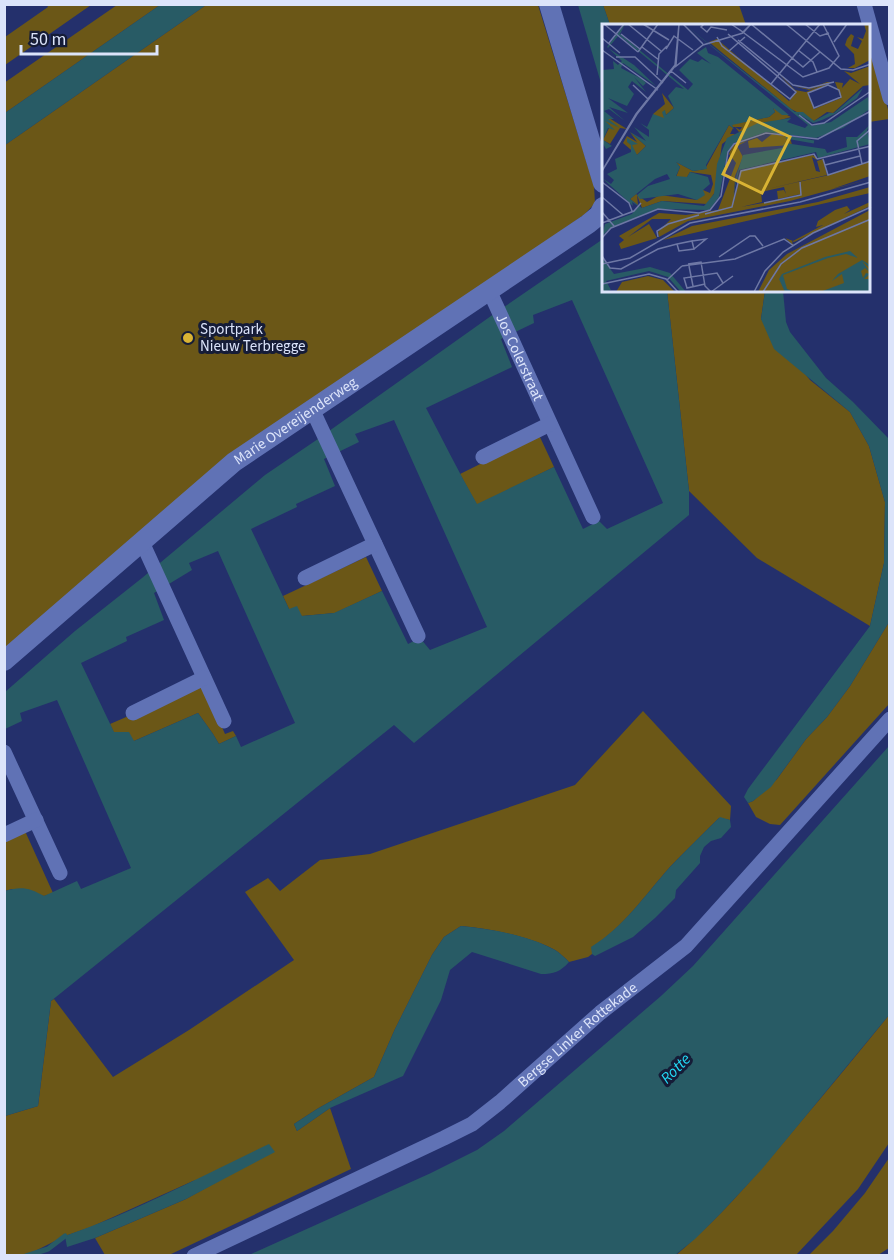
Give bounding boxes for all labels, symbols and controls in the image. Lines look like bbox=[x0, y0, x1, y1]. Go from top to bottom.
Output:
scale bar bbox=[21, 18, 158, 56]
inset map bbox=[602, 24, 870, 292]
text: 50 m bbox=[30, 27, 66, 52]
street label: Jos Colerstraat bbox=[490, 311, 548, 404]
place label: Sportpark Nieuw Terbregge bbox=[200, 319, 305, 357]
marker: Sportpark Nieuw Terbregge bbox=[181, 331, 195, 345]
street label: Marie Overeijenderweg bbox=[230, 372, 362, 470]
street label: Bergse Linker Rottekade bbox=[513, 978, 642, 1092]
water label: Rotte bbox=[656, 1048, 696, 1089]

